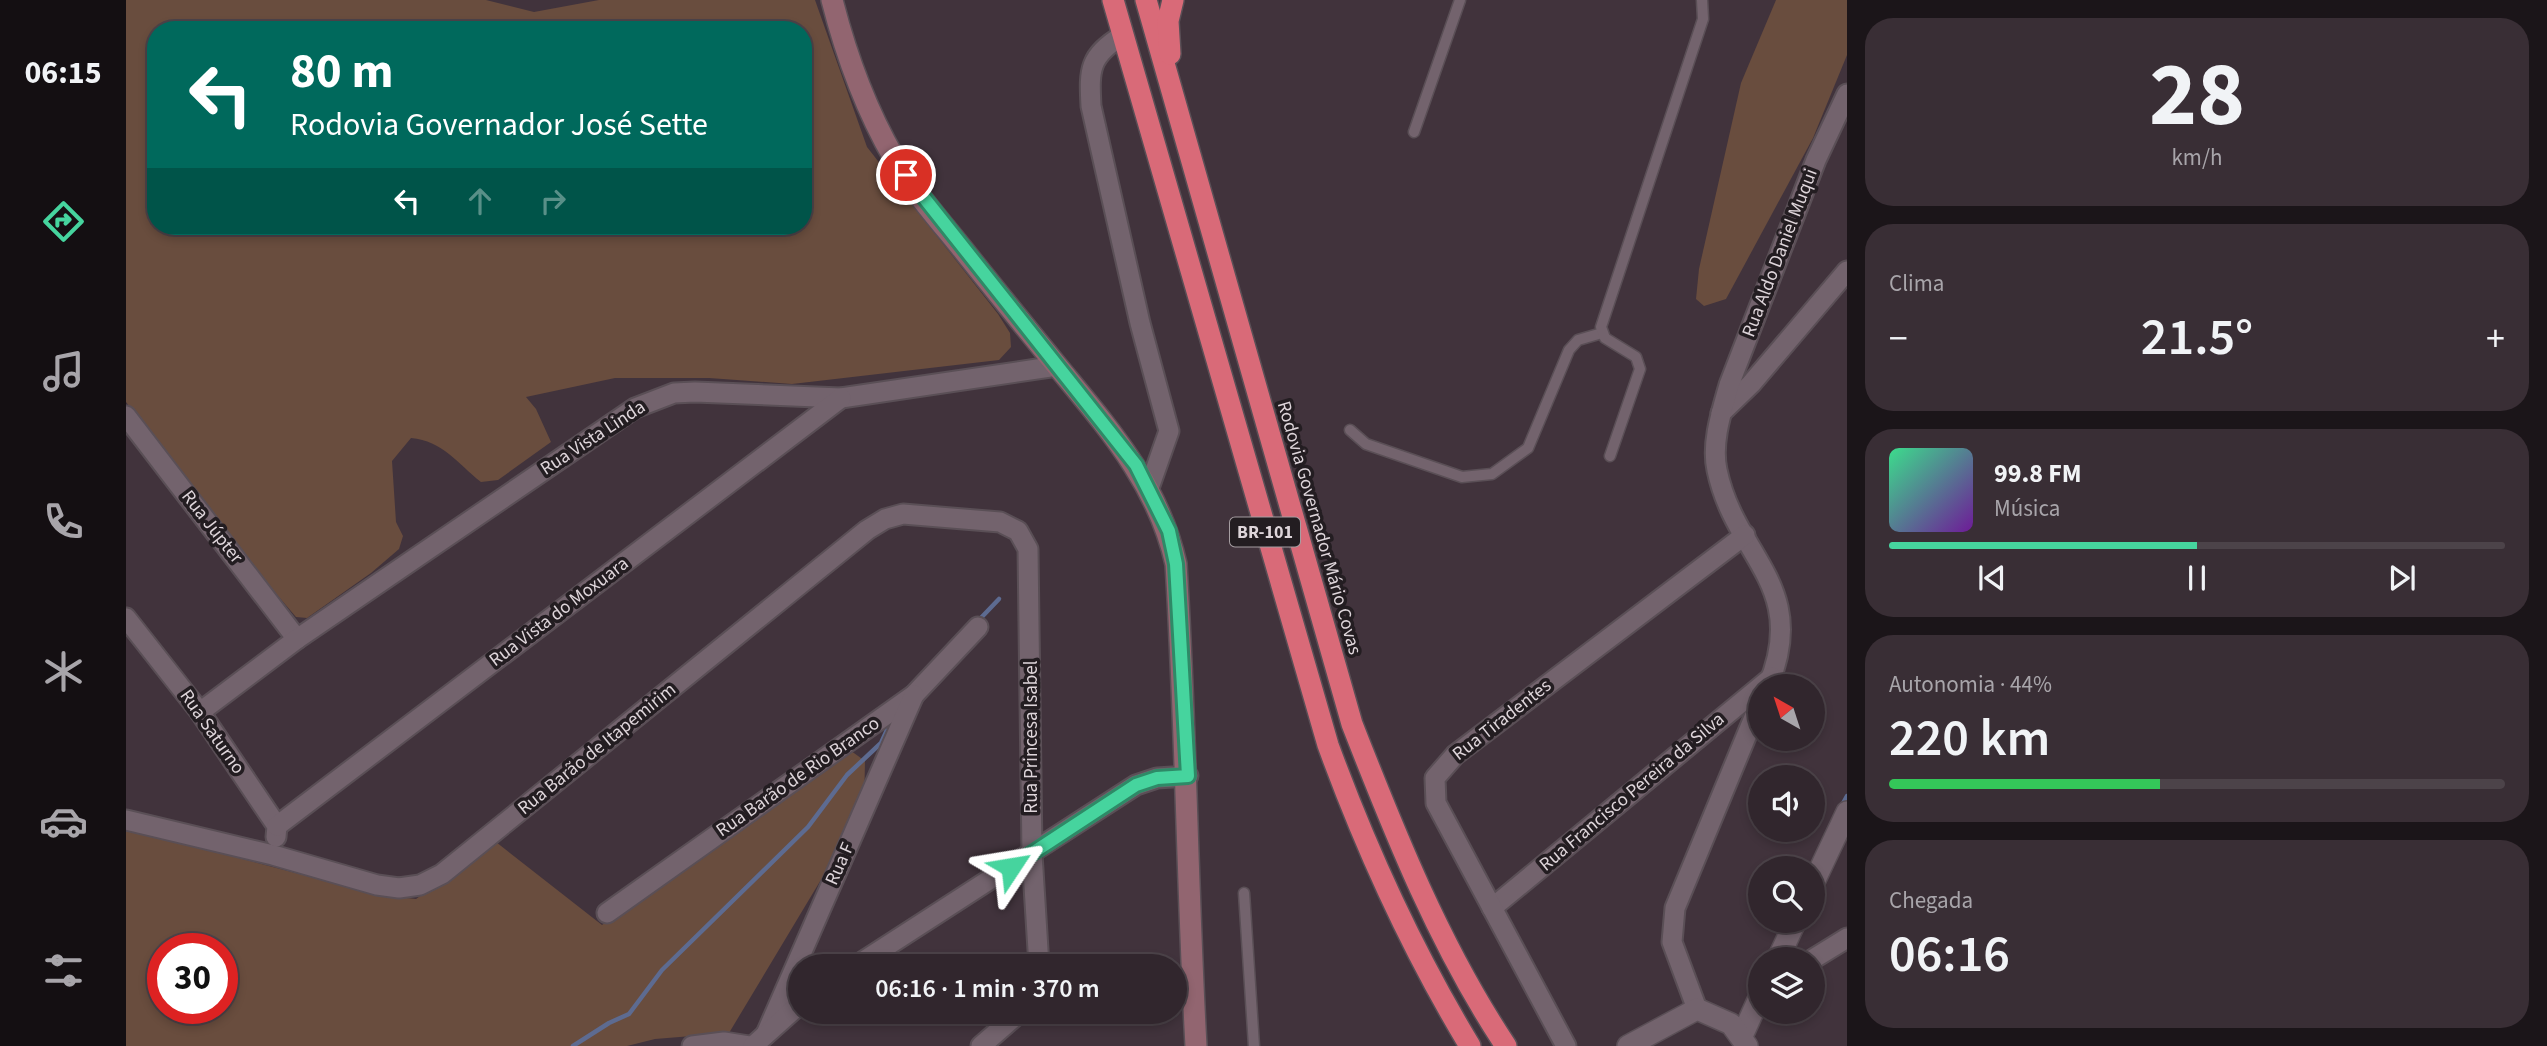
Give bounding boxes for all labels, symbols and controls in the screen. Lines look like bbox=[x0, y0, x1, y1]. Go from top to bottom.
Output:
text: 28 bbox=[2149, 31, 2245, 160]
text: 80 m bbox=[290, 37, 394, 107]
icon: left bbox=[175, 49, 266, 140]
text: 06:15 bbox=[24, 50, 102, 96]
text: Rodovia Governador José Sette bbox=[290, 102, 708, 148]
text: km/h bbox=[2171, 141, 2223, 174]
pin bbox=[876, 145, 936, 205]
icon: arrive bbox=[887, 156, 925, 194]
street label: Rua Aldo Daniel Muqui bbox=[1735, 165, 1825, 341]
icon: left bbox=[388, 182, 426, 220]
icon: ahead bbox=[461, 182, 499, 220]
icon: right bbox=[534, 182, 572, 220]
icon: directions bbox=[39, 197, 88, 246]
text: Clima bbox=[1889, 267, 1944, 300]
text: 21.5° bbox=[2141, 301, 2253, 375]
text: − bbox=[1889, 312, 1908, 366]
text: + bbox=[2486, 312, 2505, 366]
icon: music bbox=[39, 347, 88, 396]
street label: Rua Vista Linda bbox=[535, 394, 651, 482]
street label: Rodovia Governador Mário Covas bbox=[1270, 398, 1368, 658]
text: 99.8 FM bbox=[1994, 455, 2082, 492]
street label: Rua Júpter bbox=[175, 485, 249, 570]
text: Música bbox=[1994, 492, 2060, 525]
icon: phone bbox=[39, 497, 88, 546]
road number: BR-101 bbox=[1230, 518, 1300, 546]
street label: Rua Vista do Moxuara bbox=[484, 551, 634, 673]
icon: previous bbox=[1973, 559, 2011, 597]
icon: pause bbox=[2178, 559, 2216, 597]
icon: next bbox=[2383, 559, 2421, 597]
icon: climate bbox=[39, 647, 88, 696]
street label: Rua Princesa Isabel bbox=[1018, 660, 1045, 814]
text: Autonomia · 44% bbox=[1889, 668, 2052, 701]
street label: Rua Tiradentes bbox=[1447, 673, 1557, 767]
north arrow bbox=[1748, 674, 1825, 751]
map controls bbox=[1748, 674, 1825, 1024]
street label: Rua Barão de Itapemirim bbox=[512, 677, 682, 821]
street label: Rua Saturno bbox=[173, 684, 251, 780]
text: 220 km bbox=[1889, 702, 2050, 776]
street label: Rua Francisco Pereira da Silva bbox=[1533, 706, 1731, 878]
street label: Rua Barão de Rio Branco bbox=[711, 710, 885, 844]
button: sound bbox=[1748, 765, 1825, 842]
icon: car bbox=[39, 797, 88, 846]
position arrow bbox=[974, 830, 1048, 904]
street label: Rua F bbox=[819, 838, 861, 890]
button: search bbox=[1748, 856, 1825, 933]
text: Chegada bbox=[1889, 884, 1973, 917]
text: 06:16 bbox=[1889, 918, 2010, 992]
speed limit sign: 30 bbox=[147, 933, 238, 1024]
icon: filters bbox=[39, 946, 88, 995]
button: layers bbox=[1748, 947, 1825, 1024]
text: 06:16 · 1 min · 370 m bbox=[875, 970, 1100, 1007]

